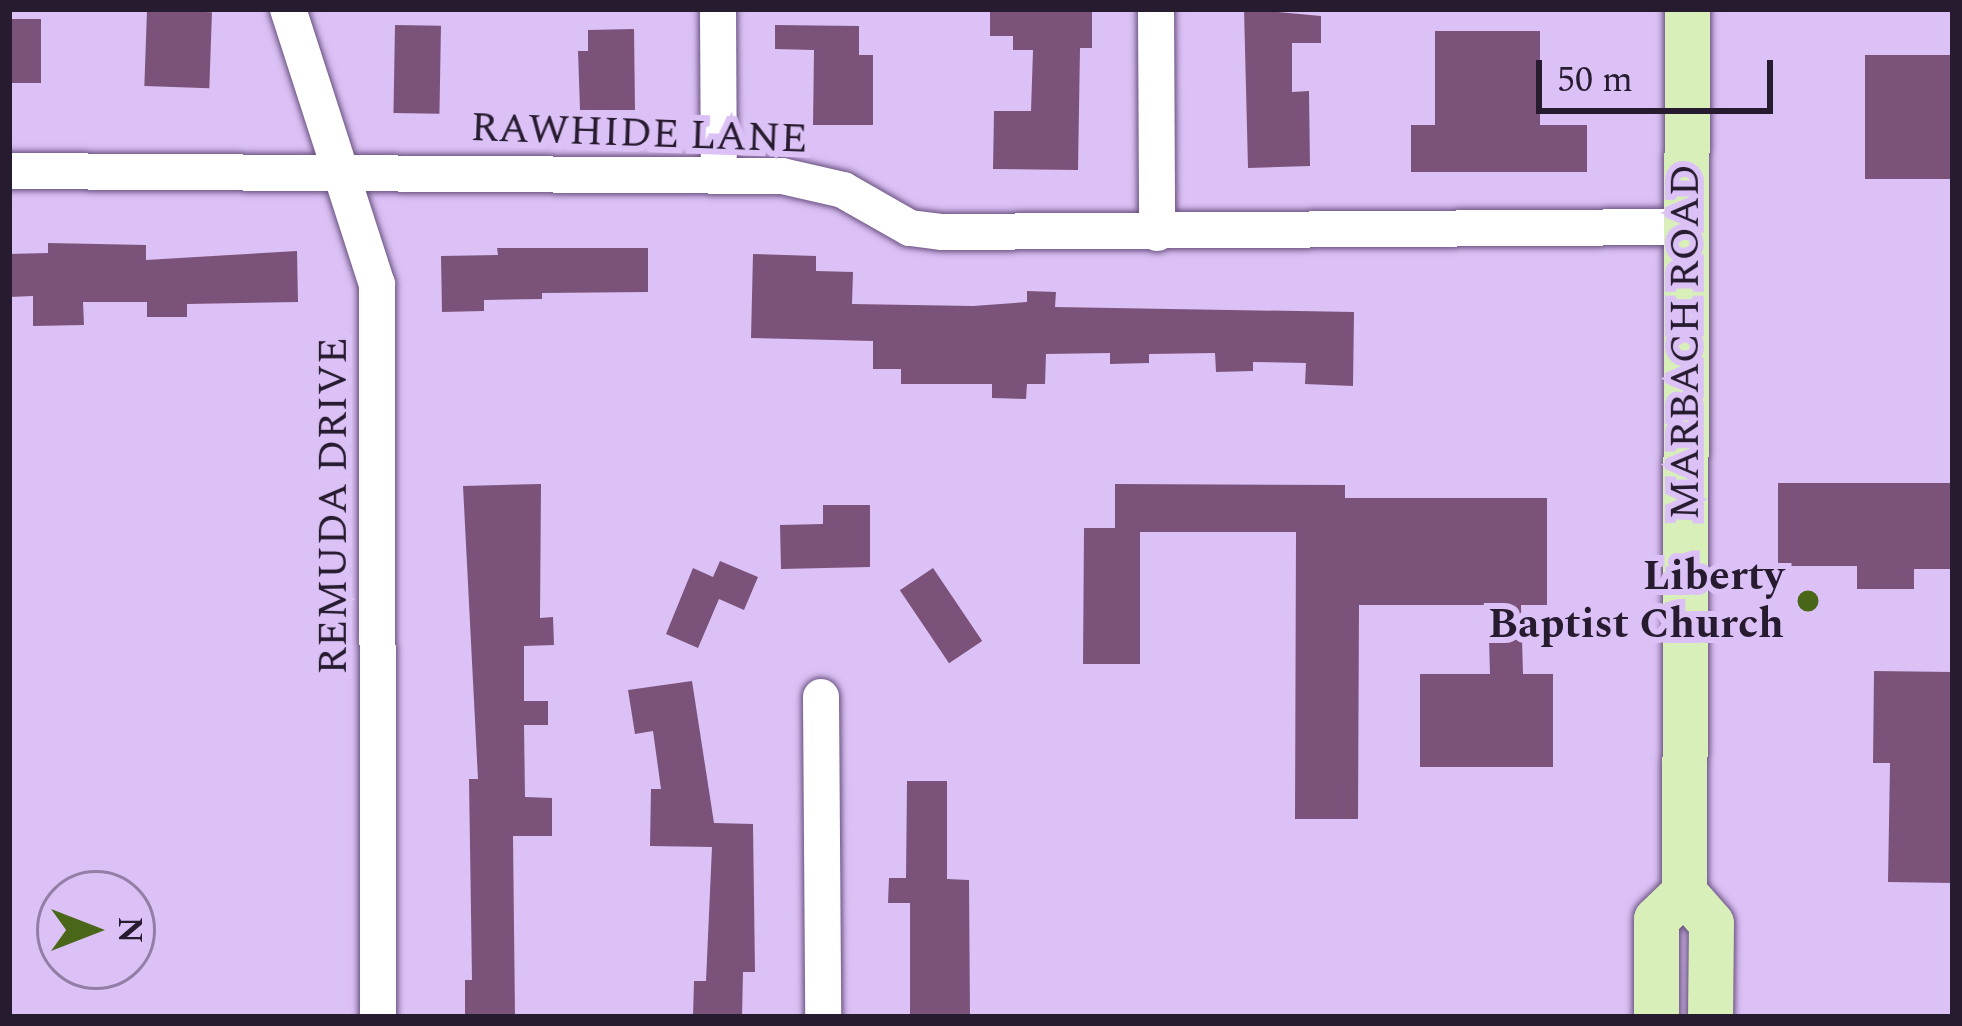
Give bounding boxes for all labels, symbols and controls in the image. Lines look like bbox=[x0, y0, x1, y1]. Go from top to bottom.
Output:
scale bar bbox=[1542, 36, 1779, 110]
text: 50 m bbox=[1557, 53, 1633, 108]
street label: RAWHIDE LANE bbox=[470, 103, 808, 165]
street label: MARBACH ROAD bbox=[1661, 164, 1711, 520]
street label: REMUDA DRIVE bbox=[309, 337, 359, 675]
place label: Liberty Baptist Church bbox=[1488, 552, 1784, 650]
marker: Liberty Baptist Church bbox=[1795, 588, 1821, 614]
north arrow bbox=[36, 870, 156, 990]
text: N bbox=[104, 917, 154, 943]

